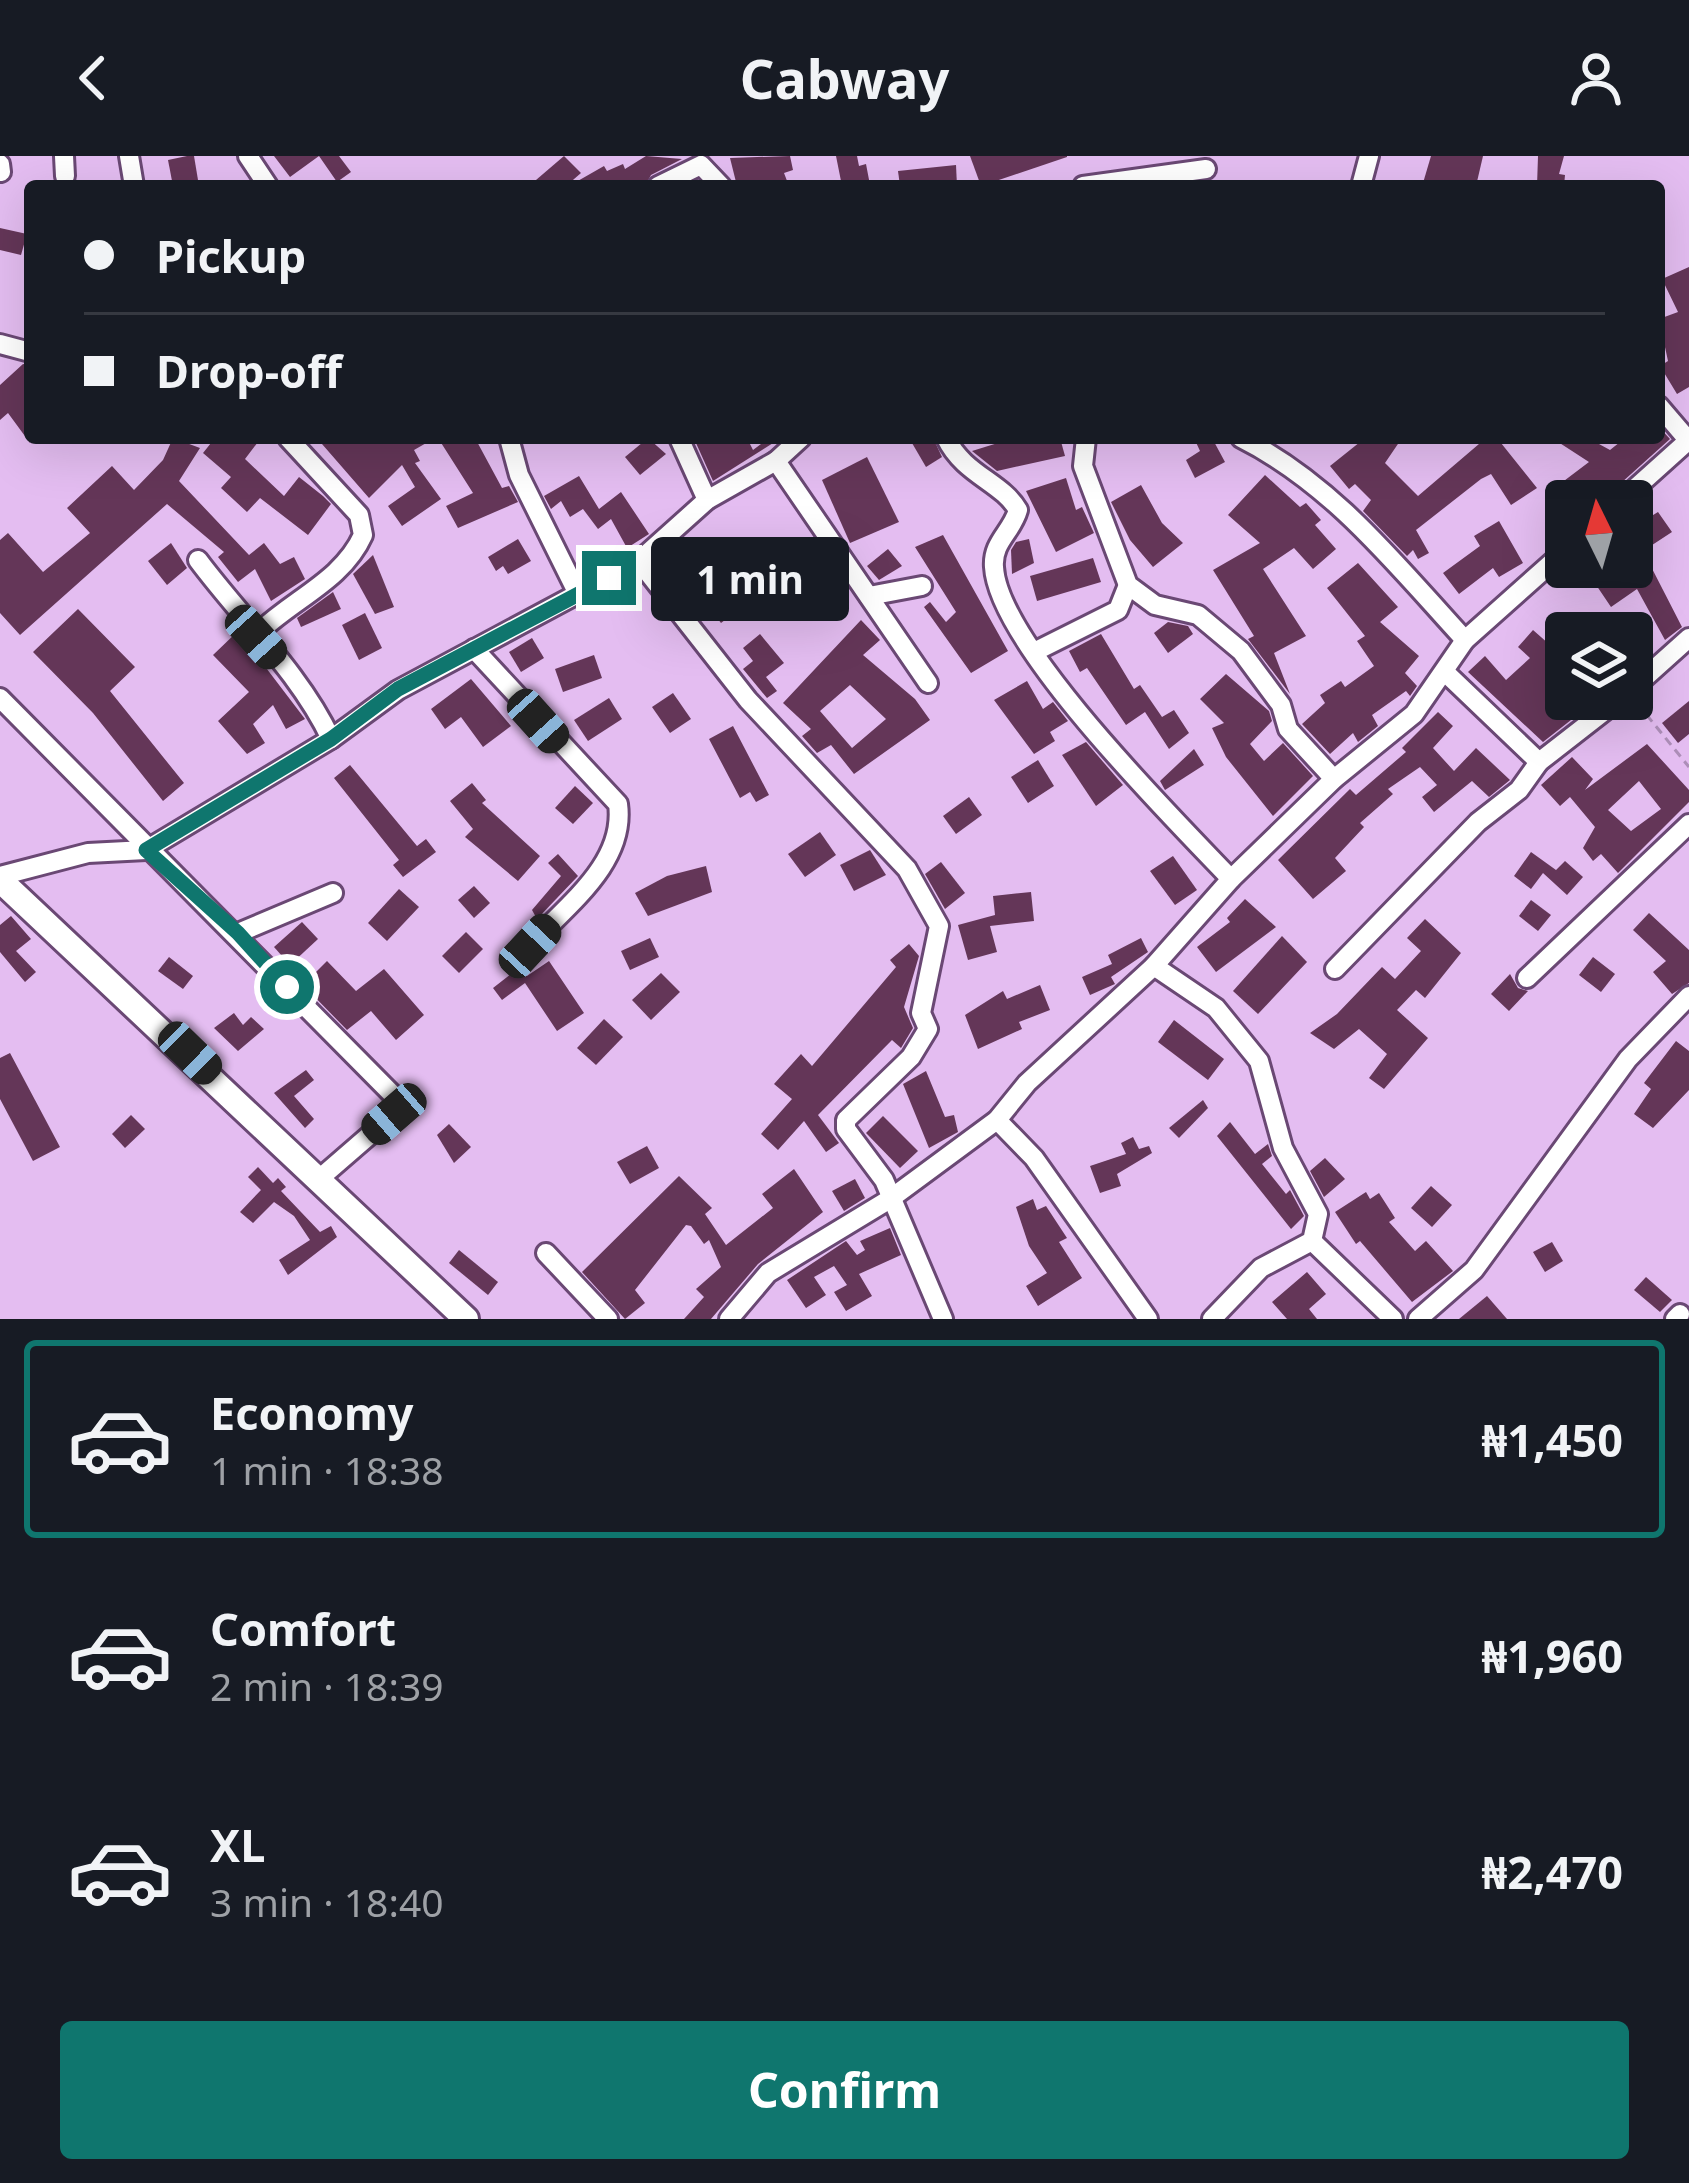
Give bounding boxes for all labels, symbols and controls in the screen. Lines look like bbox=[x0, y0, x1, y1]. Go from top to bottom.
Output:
text: Cabway bbox=[740, 41, 949, 115]
icon: back bbox=[60, 45, 126, 111]
icon: person bbox=[1563, 45, 1629, 111]
text: Pickup bbox=[156, 225, 306, 286]
text: Drop-off bbox=[156, 340, 342, 401]
north arrow bbox=[1545, 480, 1653, 588]
map controls bbox=[1545, 480, 1653, 720]
callout: 1 min bbox=[651, 536, 849, 620]
route end bbox=[582, 551, 636, 605]
text: 1 min bbox=[696, 552, 804, 605]
car bbox=[219, 598, 293, 676]
button: layers bbox=[1545, 612, 1653, 720]
car bbox=[501, 682, 575, 760]
car bbox=[492, 907, 568, 985]
route start bbox=[260, 960, 314, 1014]
car bbox=[152, 1015, 228, 1091]
car bbox=[355, 1077, 433, 1151]
text: Economy bbox=[210, 1382, 414, 1443]
icon: car bbox=[66, 1385, 174, 1493]
text: ₦1,450 bbox=[1481, 1409, 1623, 1470]
text: 1 min · 18:38 bbox=[210, 1443, 444, 1496]
text: Comfort bbox=[210, 1598, 396, 1659]
icon: car bbox=[66, 1601, 174, 1709]
text: ₦1,960 bbox=[1481, 1625, 1623, 1686]
text: 2 min · 18:39 bbox=[210, 1659, 444, 1712]
text: XL bbox=[210, 1814, 265, 1875]
icon: car bbox=[66, 1817, 174, 1925]
text: ₦2,470 bbox=[1481, 1841, 1623, 1902]
text: 3 min · 18:40 bbox=[210, 1875, 444, 1928]
button: Confirm bbox=[60, 2021, 1629, 2159]

